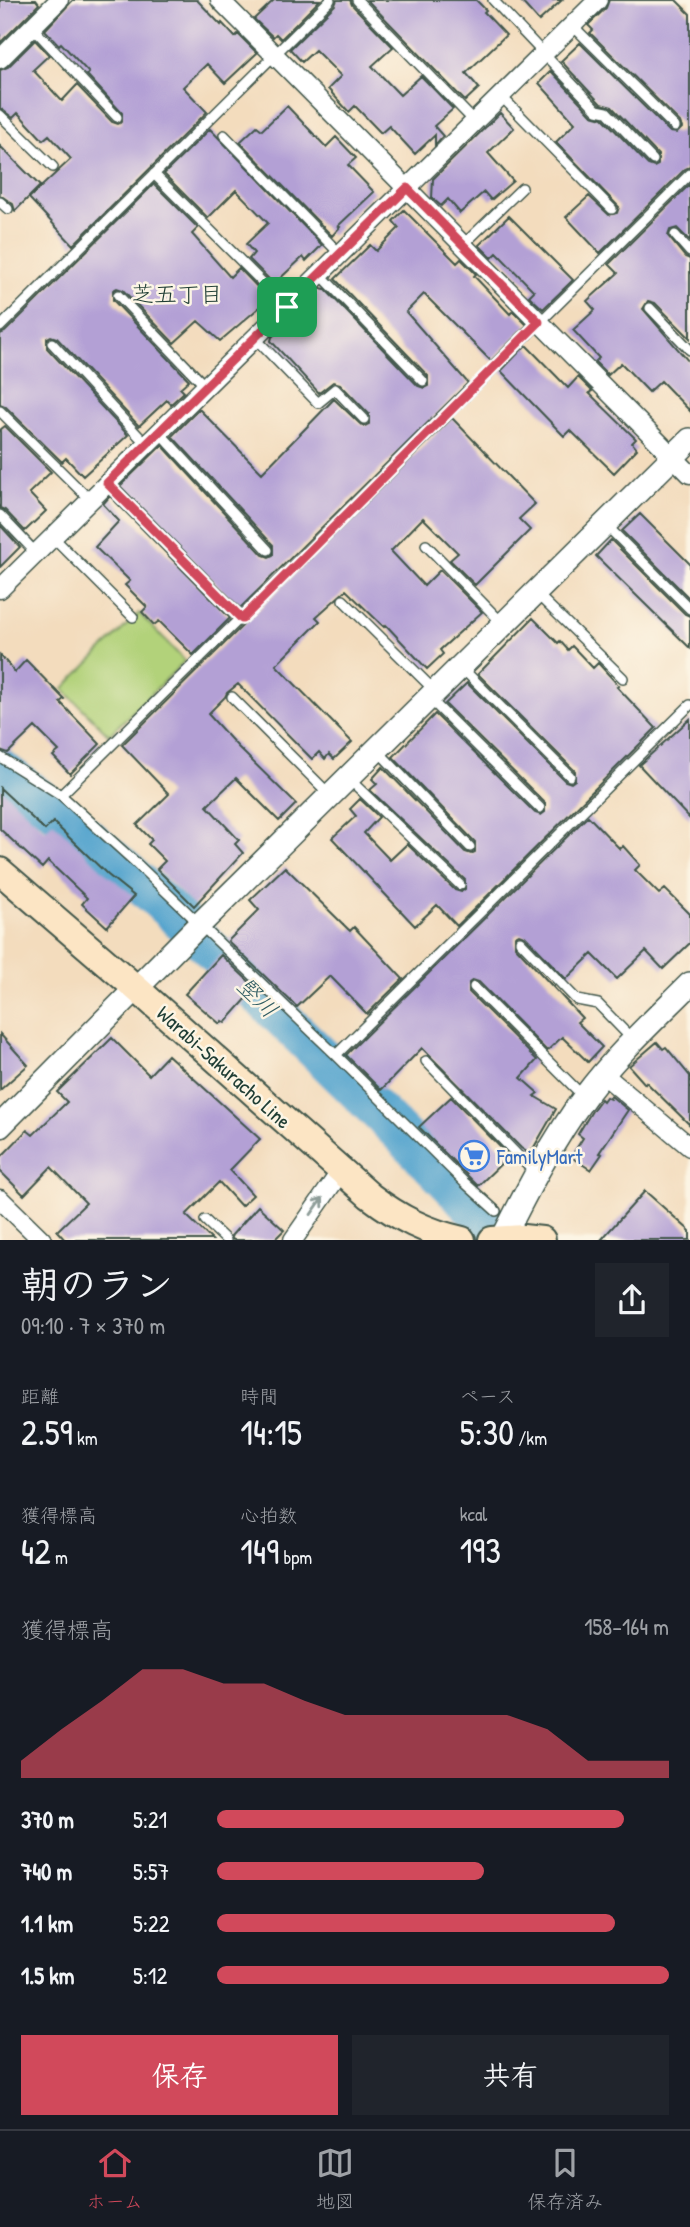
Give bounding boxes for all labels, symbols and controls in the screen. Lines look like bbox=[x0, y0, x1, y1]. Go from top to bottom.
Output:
pin bbox=[257, 277, 317, 337]
district label: 芝五丁目 bbox=[131, 278, 223, 309]
icon: arrive bbox=[268, 288, 306, 326]
water label: 竪川 bbox=[231, 970, 285, 1024]
street label: Warabi-Sakuracho Line bbox=[151, 999, 297, 1135]
supermarket icon: FamilyMart bbox=[457, 1139, 491, 1173]
place label: FamilyMart bbox=[496, 1142, 583, 1171]
one-way arrow bbox=[310, 1197, 324, 1216]
text: 朝のラン bbox=[21, 1258, 173, 1310]
button: share bbox=[595, 1263, 669, 1337]
text: 09:10 · 7 × 370 m bbox=[21, 1310, 165, 1341]
text: 距離 bbox=[21, 1383, 59, 1409]
text: 時間 bbox=[240, 1383, 278, 1409]
text: ペース bbox=[460, 1383, 516, 1409]
text: 2.59 bbox=[21, 1409, 73, 1456]
text: 14:15 bbox=[240, 1409, 302, 1456]
text: 5:30 bbox=[460, 1409, 514, 1456]
text: km bbox=[73, 1425, 98, 1451]
text: /km bbox=[514, 1425, 547, 1451]
text: kcal bbox=[460, 1501, 487, 1527]
text: 獲得標高 bbox=[21, 1502, 97, 1528]
text: 心拍数 bbox=[240, 1502, 297, 1528]
text: 193 bbox=[460, 1527, 501, 1574]
text: 42 bbox=[21, 1528, 51, 1575]
text: 149 bbox=[240, 1528, 279, 1575]
text: m bbox=[51, 1544, 68, 1570]
text: bpm bbox=[279, 1544, 312, 1570]
text: 158–164 m bbox=[584, 1611, 669, 1642]
text: 獲得標高 bbox=[21, 1614, 113, 1645]
text: 370 m bbox=[21, 1804, 74, 1835]
text: 5:21 bbox=[133, 1804, 167, 1835]
text: 740 m bbox=[21, 1856, 72, 1887]
text: 5:57 bbox=[133, 1856, 169, 1887]
text: 1.1 km bbox=[21, 1908, 73, 1939]
text: 5:22 bbox=[133, 1908, 170, 1939]
text: 1.5 km bbox=[21, 1960, 74, 1991]
text: 5:12 bbox=[133, 1960, 167, 1991]
button: 保存 bbox=[21, 2035, 338, 2115]
button: 共有 bbox=[352, 2035, 669, 2115]
tab: ホーム bbox=[87, 2144, 143, 2214]
tab: 地図 bbox=[316, 2144, 354, 2214]
tab: 保存済み bbox=[527, 2144, 603, 2214]

